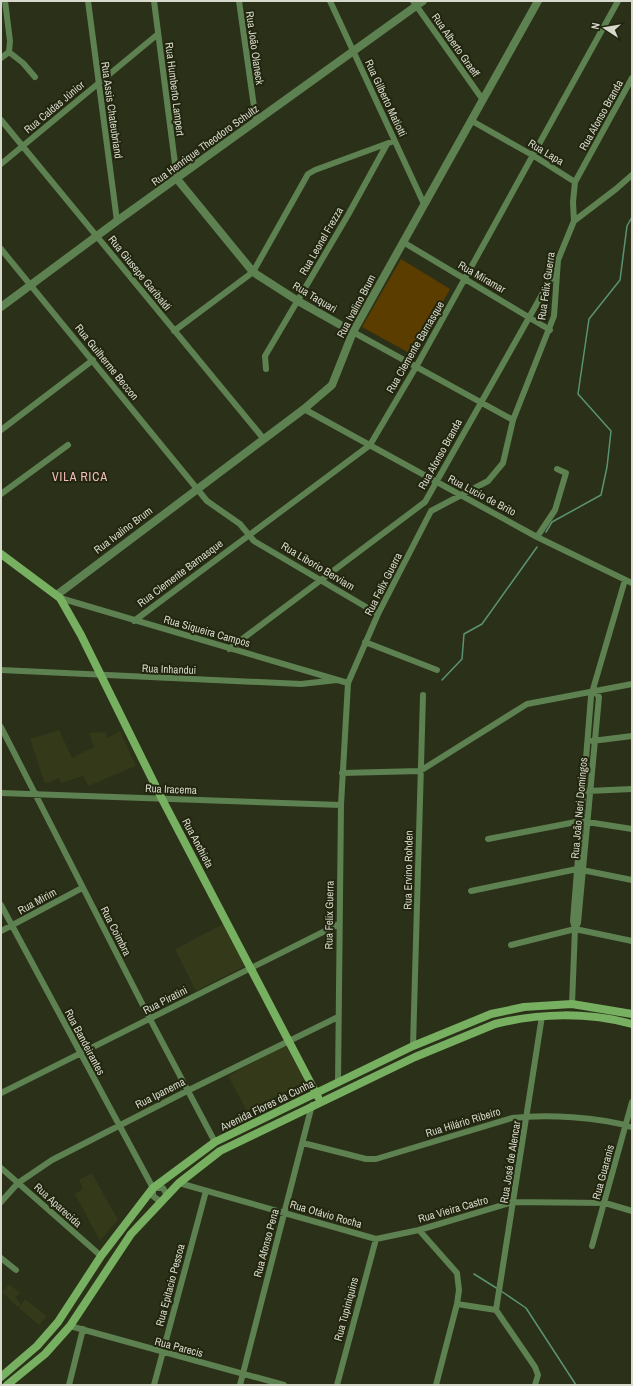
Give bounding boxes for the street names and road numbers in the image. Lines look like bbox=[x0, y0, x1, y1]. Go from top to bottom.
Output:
street label: Rua João Olaneck bbox=[243, 10, 267, 86]
street label: Rua Alberto Graeff bbox=[429, 10, 483, 80]
street label: Rua Humberto Lampert bbox=[162, 41, 188, 137]
street label: Rua Gilberto Matiotti bbox=[362, 57, 410, 139]
street label: Rua Assis Chateubriand bbox=[98, 61, 126, 159]
street label: Rua Afonso Branda bbox=[576, 77, 626, 153]
street label: Rua Caldas Júnior bbox=[21, 78, 87, 136]
street label: Rua Henrique Theodoro Schultz bbox=[149, 101, 262, 189]
street label: Rua Lapa bbox=[526, 136, 566, 168]
street label: Rua Leonel Frezza bbox=[296, 204, 346, 278]
street label: Rua Giusepe Garibaldi bbox=[105, 233, 175, 313]
street label: Rua Felix Guerra bbox=[534, 251, 558, 321]
street label: Rua Miramar bbox=[456, 258, 508, 296]
street label: Rua Ivalino Brum bbox=[333, 272, 379, 340]
street label: Rua Taquari bbox=[290, 278, 340, 316]
street label: Rua Clemente Barnasque bbox=[383, 299, 447, 395]
street label: Rua Guilherme Beccon bbox=[72, 321, 142, 403]
street label: Rua Afonso Branda bbox=[415, 416, 465, 492]
street label: Rua Lucio de Brito bbox=[446, 471, 518, 519]
street label: Rua Ivalino Brum bbox=[91, 503, 155, 557]
street label: Rua Clemente Barnasque bbox=[134, 536, 226, 610]
street label: Rua Liborio Berviam bbox=[279, 539, 357, 593]
street label: Rua Felix Guerra bbox=[361, 550, 405, 618]
street label: Rua Siqueira Campos bbox=[162, 612, 252, 650]
street label: Rua Inhandui bbox=[142, 661, 196, 677]
street label: Rua João Neri Domingos bbox=[568, 756, 590, 859]
street label: Rua Iracema bbox=[145, 781, 197, 797]
street label: Rua Anchieta bbox=[179, 816, 217, 870]
street label: Rua Ervino Rohden bbox=[400, 830, 416, 910]
street label: Rua Felix Guerra bbox=[321, 881, 337, 949]
street label: Rua Mirim bbox=[15, 885, 59, 917]
street label: Rua Coimbra bbox=[98, 904, 134, 958]
street label: Rua Piratini bbox=[140, 983, 190, 1017]
street label: Rua Bandeirantes bbox=[62, 1007, 108, 1078]
street label: Rua Ipanema bbox=[133, 1074, 187, 1112]
street label: Avenida Flores da Cunha bbox=[217, 1076, 316, 1134]
street label: Rua Hilário Ribeiro bbox=[424, 1104, 502, 1140]
street label: Rua José de Alencar bbox=[497, 1120, 523, 1204]
street label: Rua Guaranis bbox=[589, 1143, 617, 1201]
street label: Rua Aparecida bbox=[31, 1180, 85, 1230]
street label: Rua Vieira Castro bbox=[416, 1192, 490, 1226]
street label: Rua Otávio Rocha bbox=[288, 1197, 364, 1231]
street label: Rua Afonso Pena bbox=[250, 1207, 282, 1279]
street label: Rua Epitacio Pessoa bbox=[152, 1242, 188, 1328]
street label: Rua Tupiniquins bbox=[331, 1275, 361, 1343]
street label: Rua Parecis bbox=[153, 1334, 205, 1360]

